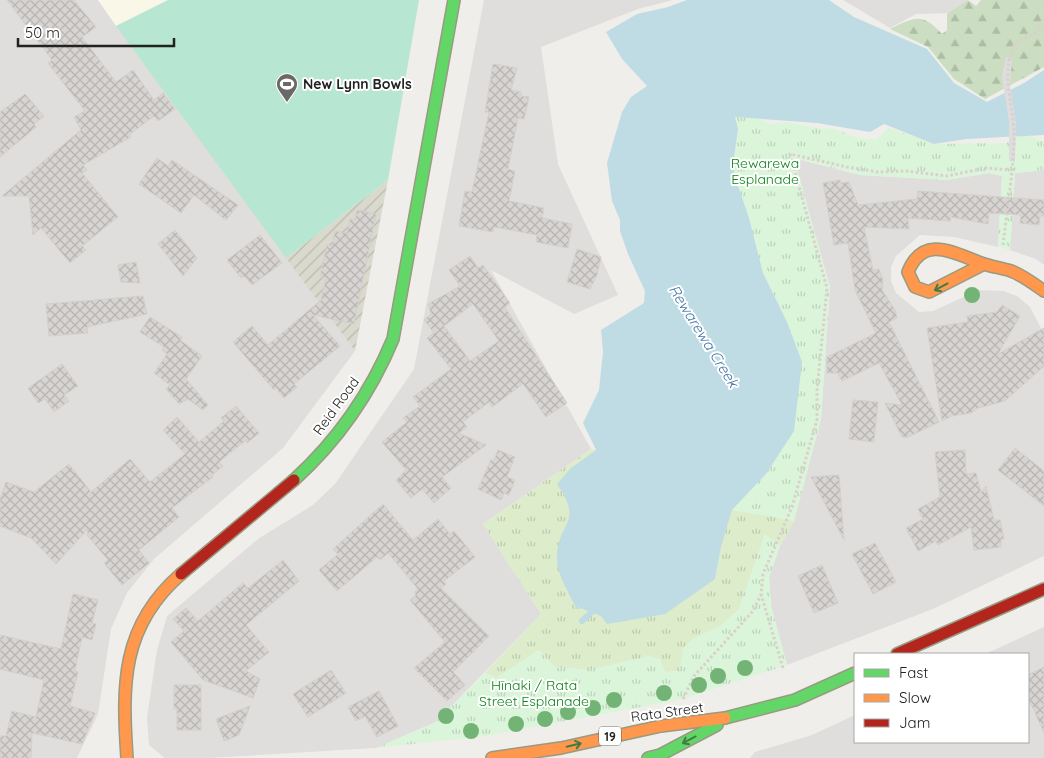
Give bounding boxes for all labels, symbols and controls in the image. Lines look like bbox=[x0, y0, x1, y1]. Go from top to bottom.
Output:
scale bar bbox=[18, 15, 174, 47]
text: 50 m bbox=[25, 23, 60, 42]
sports icon: New Lynn Bowls bbox=[275, 72, 299, 103]
place label: New Lynn Bowls bbox=[303, 75, 412, 93]
park label: Rewarewa Esplanade bbox=[731, 154, 799, 188]
water label: Rewarewa Creek bbox=[665, 281, 744, 393]
one-way arrow bbox=[934, 282, 949, 292]
street label: Reid Road bbox=[309, 374, 363, 438]
legend bbox=[854, 653, 1029, 743]
text: Fast bbox=[899, 663, 928, 682]
park label: Hīnaki / Rata Street Esplanade bbox=[479, 676, 589, 710]
text: Slow bbox=[899, 688, 931, 707]
street label: Rata Street bbox=[629, 698, 705, 726]
text: Jam bbox=[899, 713, 930, 732]
road number: 19 bbox=[599, 726, 621, 746]
one-way arrow bbox=[683, 735, 697, 745]
one-way arrow bbox=[566, 740, 582, 749]

